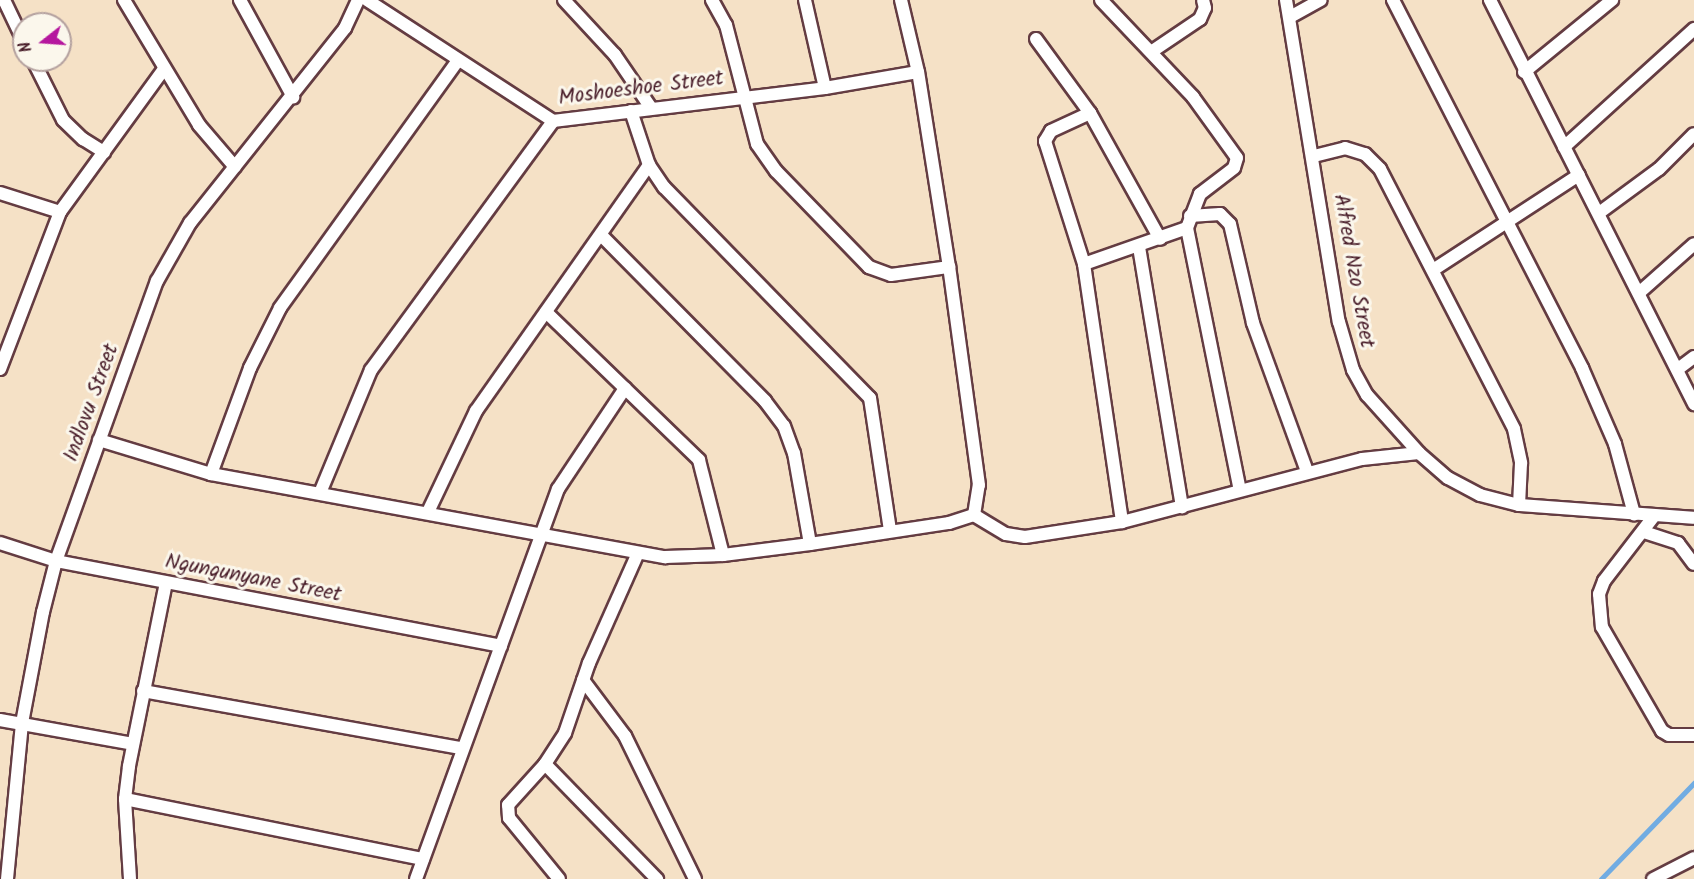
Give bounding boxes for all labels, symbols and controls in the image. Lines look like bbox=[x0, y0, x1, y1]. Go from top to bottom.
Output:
north arrow bbox=[12, 12, 72, 72]
text: N bbox=[13, 38, 40, 55]
street label: Moshoeshoe Street bbox=[557, 66, 725, 112]
street label: Alfred Nzo Street bbox=[1327, 192, 1379, 350]
street label: Indlovu Street bbox=[59, 341, 125, 465]
street label: Ngungunyane Street bbox=[163, 550, 343, 608]

